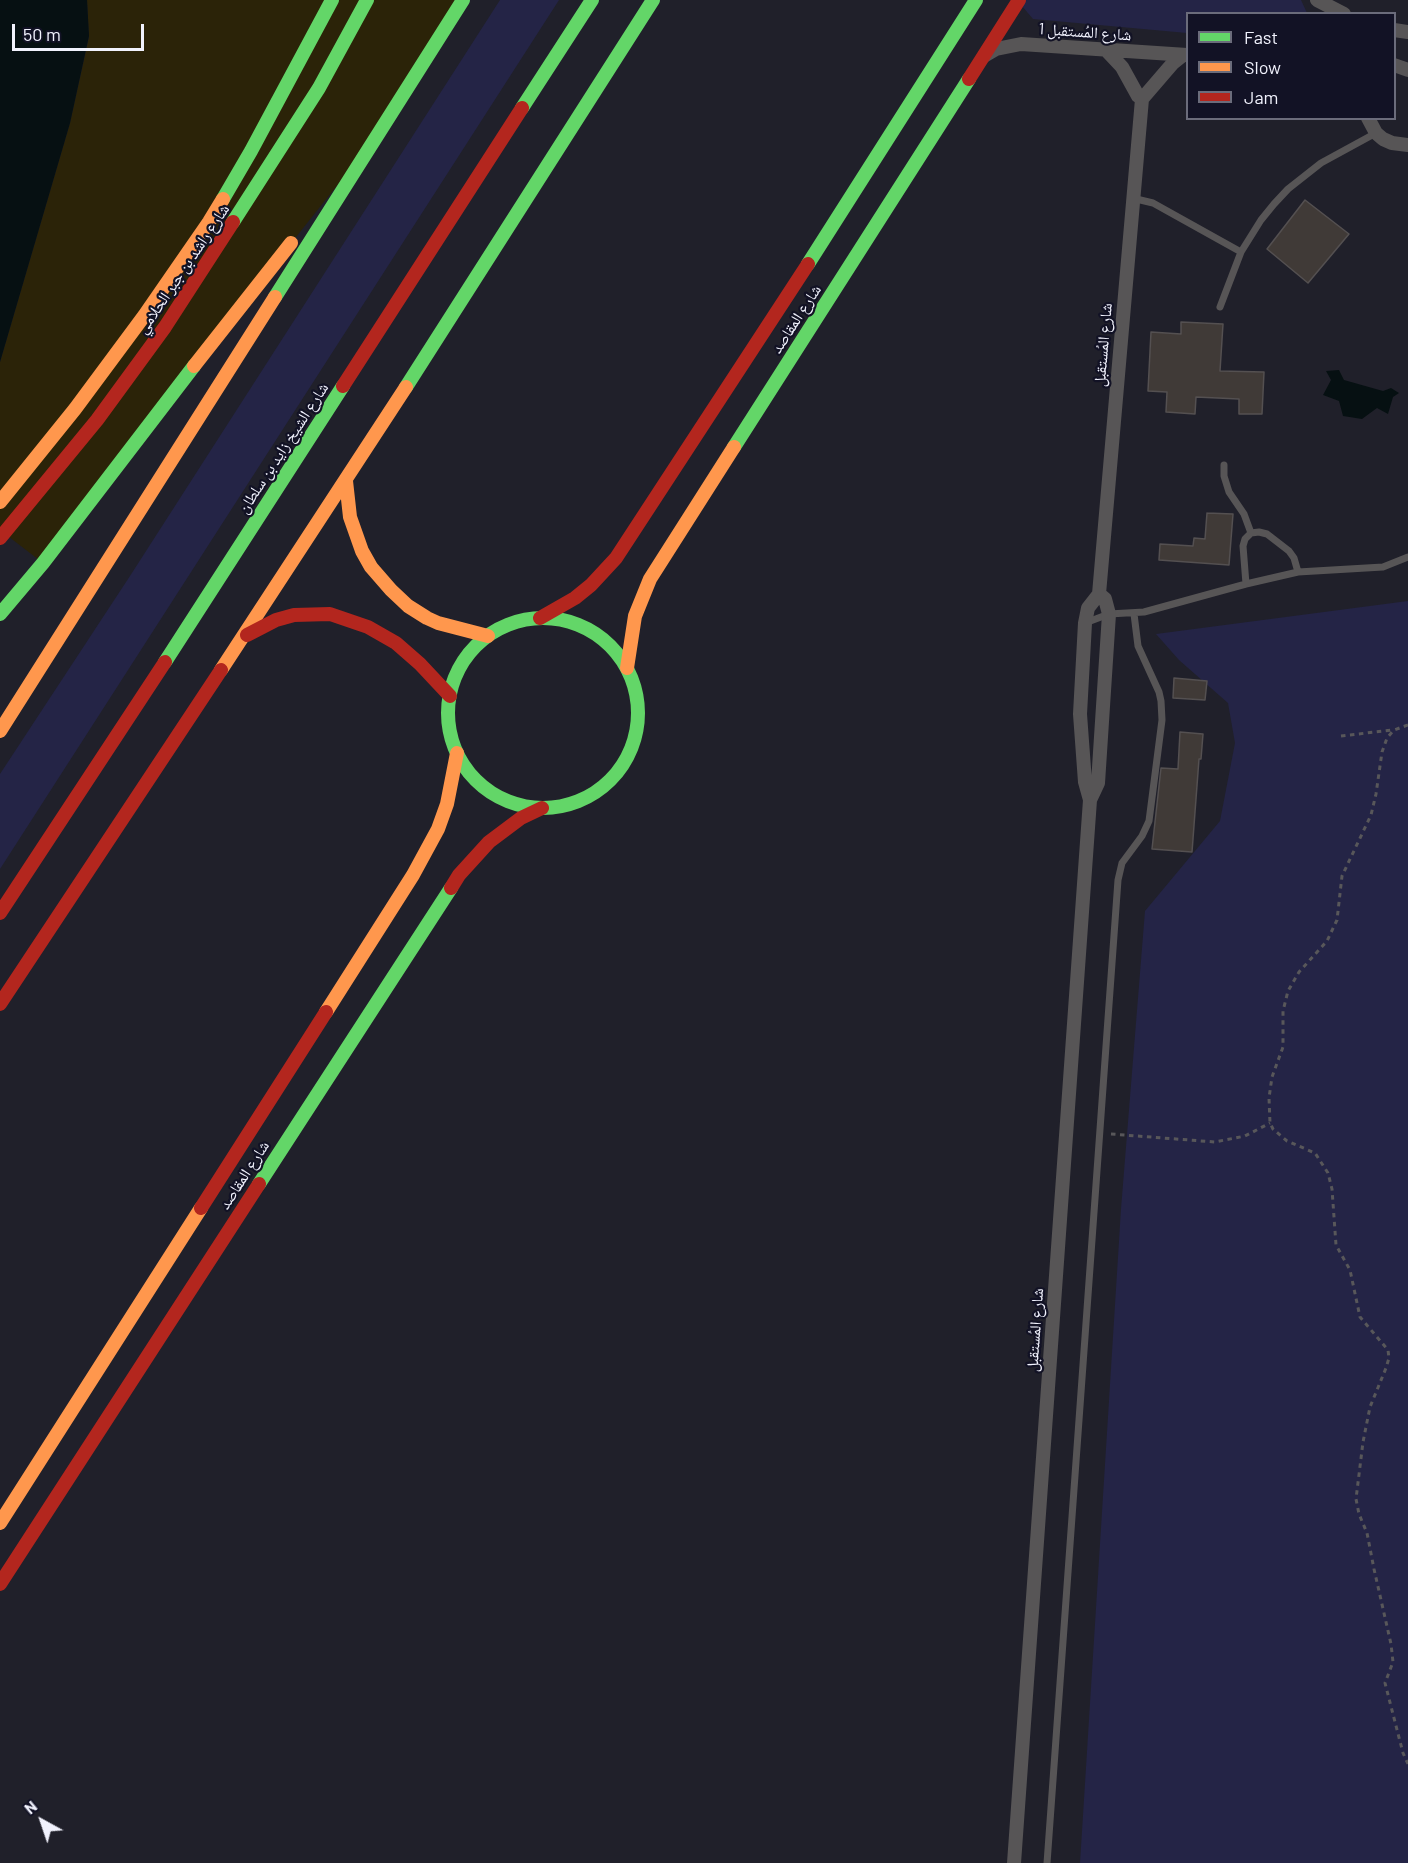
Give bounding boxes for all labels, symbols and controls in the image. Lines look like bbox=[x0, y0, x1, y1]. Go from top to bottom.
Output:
scale bar bbox=[15, 12, 147, 50]
legend bbox=[1186, 12, 1396, 120]
street label: شارع المُستقبل 1 bbox=[1038, 19, 1132, 45]
text: 50 m bbox=[23, 23, 61, 45]
text: Fast bbox=[1244, 26, 1278, 48]
text: Slow bbox=[1244, 56, 1281, 78]
text: Jam bbox=[1244, 86, 1278, 108]
street label: شارع راشد بن جبر الحلامي bbox=[132, 201, 234, 337]
street label: شارع المقاصد bbox=[767, 281, 825, 357]
street label: شارع المُستقبل bbox=[1090, 302, 1116, 388]
street label: شارع الشيخ زايد بن سلطان bbox=[234, 379, 332, 517]
street label: شارع المقاصد bbox=[215, 1137, 273, 1213]
street label: شارع المُستقبل bbox=[1022, 1287, 1048, 1373]
north arrow bbox=[12, 1791, 72, 1851]
text: N bbox=[20, 1796, 40, 1818]

